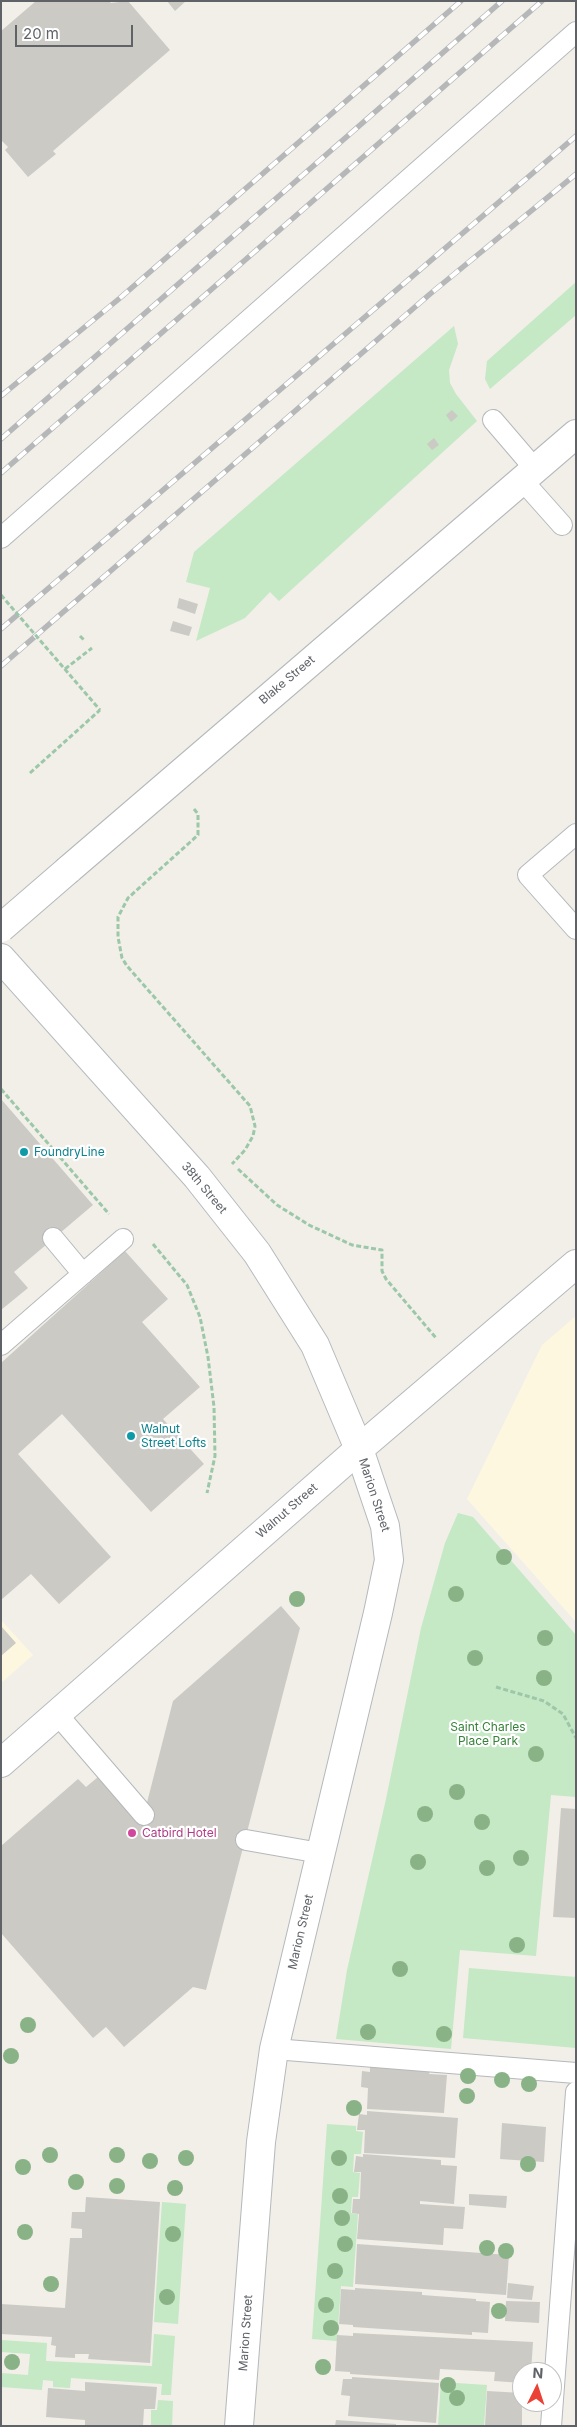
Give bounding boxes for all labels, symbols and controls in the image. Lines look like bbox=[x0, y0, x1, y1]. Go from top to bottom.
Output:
scale bar bbox=[18, 15, 135, 47]
text: 20 m bbox=[23, 24, 59, 43]
street label: Blake Street bbox=[256, 653, 318, 707]
place label: FoundryLine bbox=[34, 1145, 105, 1159]
marker: FoundryLine bbox=[18, 1146, 30, 1158]
street label: 38th Street bbox=[178, 1159, 230, 1217]
place label: Walnut Street Lofts bbox=[141, 1422, 206, 1450]
marker: Walnut Street Lofts bbox=[125, 1430, 137, 1442]
street label: Marion Street bbox=[355, 1456, 393, 1534]
street label: Walnut Street bbox=[254, 1481, 320, 1541]
park label: Saint Charles Place Park bbox=[450, 1720, 526, 1748]
place label: Catbird Hotel bbox=[142, 1826, 217, 1840]
marker: Catbird Hotel bbox=[126, 1827, 138, 1839]
street label: Marion Street bbox=[285, 1893, 317, 1971]
street label: Marion Street bbox=[236, 2294, 256, 2372]
north arrow bbox=[512, 2362, 562, 2412]
text: N bbox=[532, 2364, 544, 2381]

